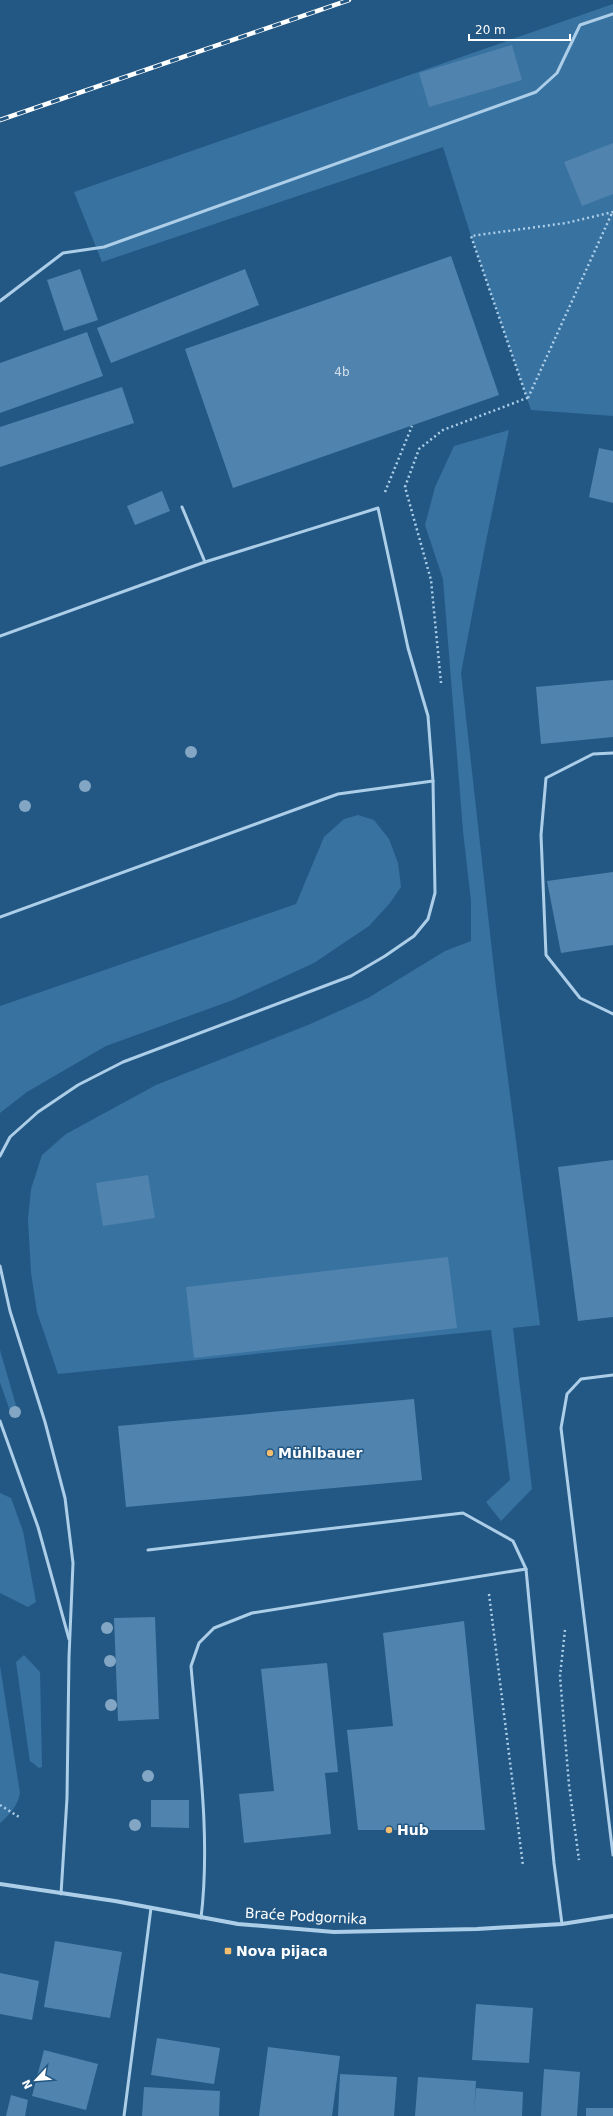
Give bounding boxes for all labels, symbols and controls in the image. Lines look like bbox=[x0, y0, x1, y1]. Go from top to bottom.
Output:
scale bar bbox=[469, 16, 570, 42]
text: 20 m bbox=[475, 23, 506, 37]
house number: 4b bbox=[334, 365, 350, 379]
place label: Mühlbauer bbox=[278, 1445, 363, 1461]
marker: Mühlbauer bbox=[265, 1448, 275, 1458]
place label: Hub bbox=[397, 1822, 429, 1838]
marker: Hub bbox=[384, 1825, 394, 1835]
street label: Braće Podgornika bbox=[245, 1905, 367, 1927]
place label: Nova pijaca bbox=[236, 1943, 328, 1959]
marker: Nova pijaca bbox=[223, 1946, 233, 1956]
north arrow bbox=[16, 2060, 56, 2100]
text: N bbox=[20, 2077, 35, 2091]

